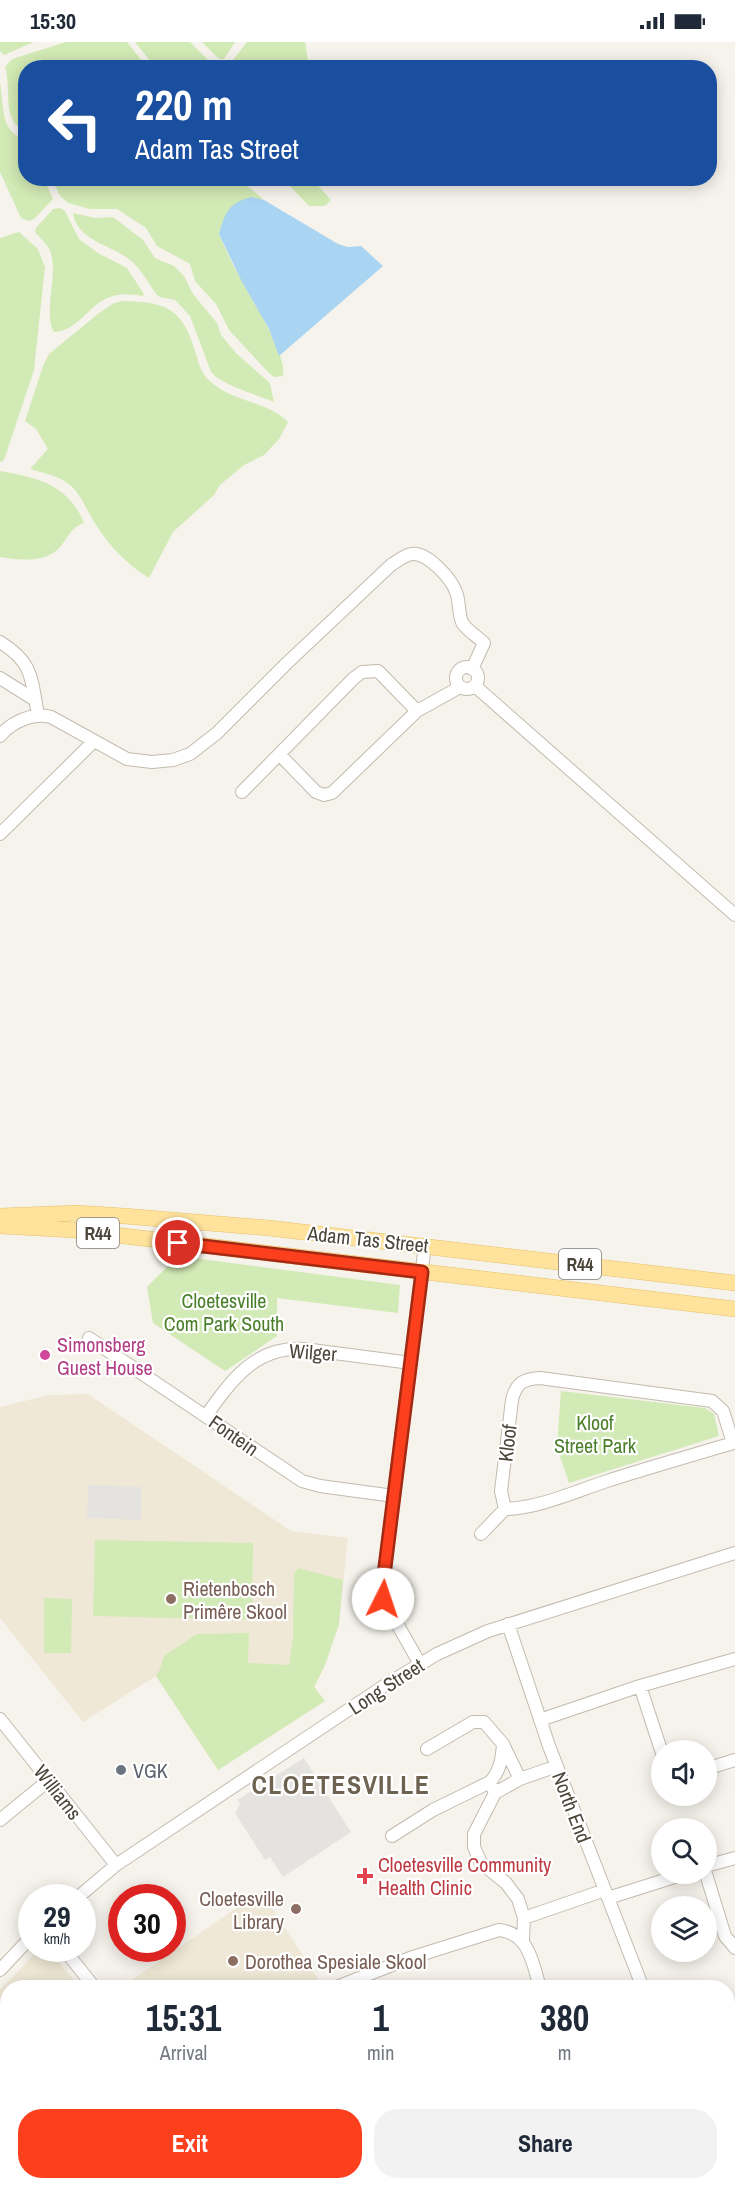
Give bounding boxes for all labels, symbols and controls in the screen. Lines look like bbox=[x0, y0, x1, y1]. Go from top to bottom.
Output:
text: 15:30 bbox=[30, 6, 76, 36]
text: 220 m bbox=[135, 77, 233, 133]
icon: left bbox=[36, 84, 114, 162]
text: Adam Tas Street bbox=[135, 131, 299, 167]
pin bbox=[152, 1217, 203, 1268]
road number: R44 bbox=[77, 1218, 119, 1248]
street label: Adam Tas Street bbox=[305, 1219, 430, 1259]
icon: arrive bbox=[161, 1226, 194, 1259]
road number: R44 bbox=[559, 1249, 601, 1279]
park label: Cloetesville Com Park South bbox=[164, 1287, 284, 1337]
place label: Simonsberg Guest House bbox=[57, 1331, 153, 1381]
street label: Wilger bbox=[288, 1337, 338, 1367]
marker: Simonsberg Guest House bbox=[38, 1348, 52, 1362]
street label: Fontein bbox=[204, 1408, 264, 1462]
park label: Kloof Street Park bbox=[554, 1409, 637, 1459]
street label: Kloof bbox=[491, 1422, 523, 1463]
position arrow bbox=[351, 1567, 415, 1631]
place label: Rietenbosch Primêre Skool bbox=[183, 1575, 287, 1625]
marker: Rietenbosch Primêre Skool bbox=[164, 1592, 178, 1606]
street label: Long Street bbox=[343, 1651, 429, 1720]
map controls bbox=[651, 1740, 717, 1962]
button: sound bbox=[651, 1740, 717, 1806]
place label: VGK bbox=[133, 1757, 168, 1784]
street label: Williams bbox=[28, 1759, 88, 1825]
marker: VGK bbox=[114, 1763, 128, 1777]
district label: CLOETESVILLE bbox=[251, 1767, 431, 1802]
street label: North End bbox=[546, 1768, 598, 1846]
button: search bbox=[651, 1818, 717, 1884]
place label: Cloetesville Community Health Clinic bbox=[378, 1851, 552, 1901]
marker: Cloetesville Community Health Clinic bbox=[356, 1867, 374, 1885]
speed limit sign: 30 bbox=[108, 1884, 186, 1962]
place label: Cloetesville Library bbox=[199, 1885, 285, 1935]
text: 29 bbox=[43, 1896, 71, 1936]
button: layers bbox=[651, 1896, 717, 1962]
marker: Cloetesville Library bbox=[289, 1902, 303, 1916]
text: km/h bbox=[44, 1928, 70, 1949]
place label: Dorothea Spesiale Skool bbox=[245, 1948, 426, 1975]
marker: Dorothea Spesiale Skool bbox=[226, 1954, 240, 1968]
text: 15:31 bbox=[146, 1994, 221, 2042]
text: 1 bbox=[372, 1994, 389, 2042]
text: 380 bbox=[540, 1994, 589, 2042]
text: Arrival bbox=[160, 2039, 207, 2066]
text: min bbox=[367, 2039, 394, 2066]
text: m bbox=[558, 2039, 571, 2066]
button: Exit bbox=[18, 2109, 362, 2178]
button: Share bbox=[374, 2109, 717, 2178]

